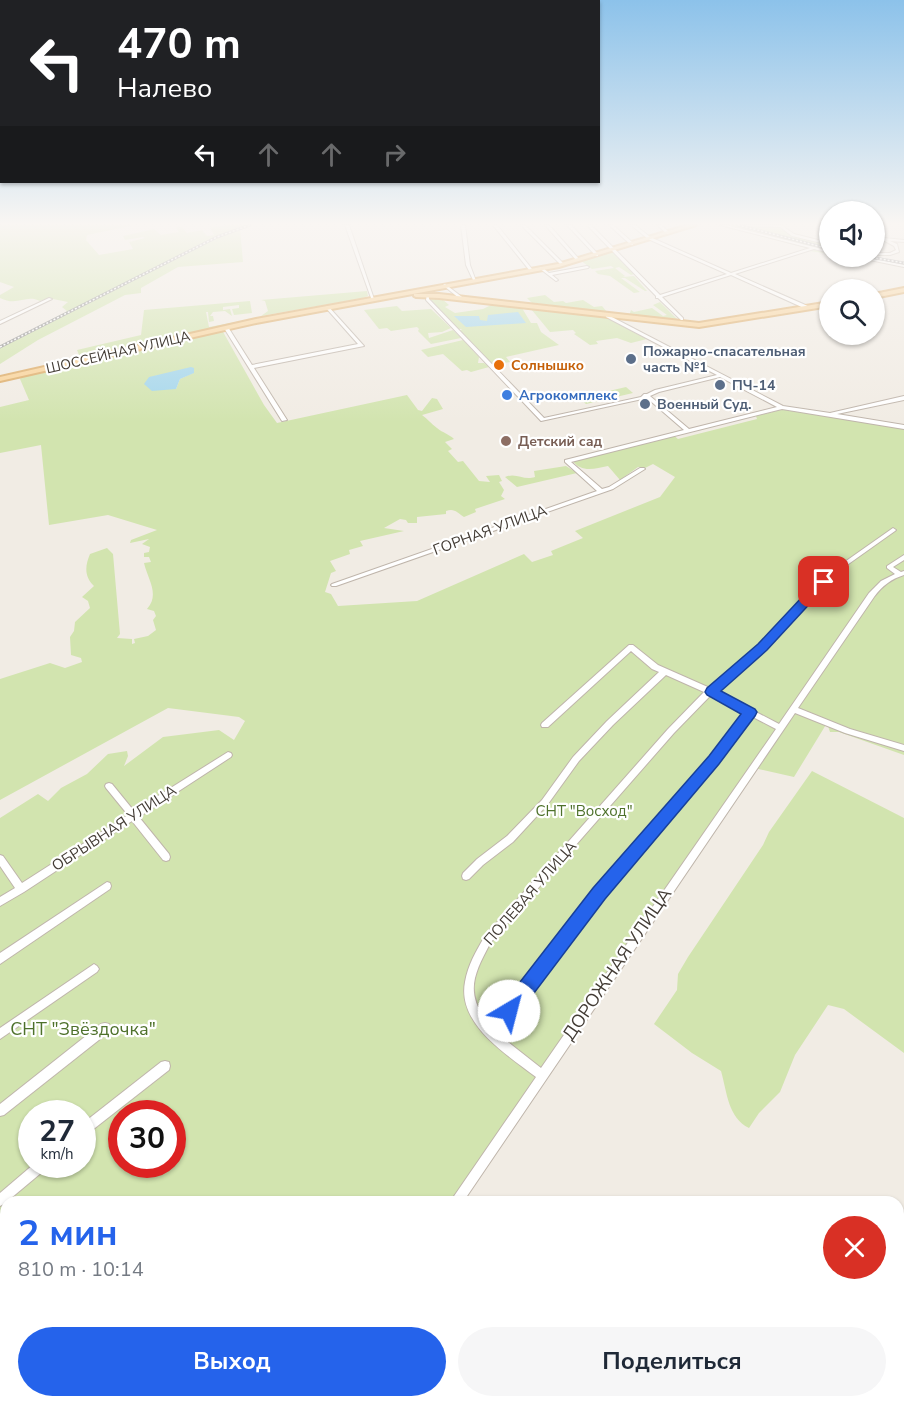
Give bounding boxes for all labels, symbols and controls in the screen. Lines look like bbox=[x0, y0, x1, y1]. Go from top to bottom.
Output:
text: 470 m bbox=[117, 16, 241, 73]
icon: left bbox=[18, 24, 96, 102]
text: Налево bbox=[117, 70, 212, 107]
icon: left bbox=[189, 138, 222, 171]
icon: ahead bbox=[252, 138, 285, 171]
icon: ahead bbox=[315, 138, 348, 171]
icon: right bbox=[378, 138, 411, 171]
map controls bbox=[819, 201, 885, 345]
button: sound bbox=[819, 201, 885, 267]
button: search bbox=[819, 279, 885, 345]
street label: ШОССЕЙНАЯ УЛИЦА bbox=[44, 327, 192, 378]
place label: Пожарно-спасательная часть №1 bbox=[643, 342, 806, 377]
marker: Пожарно-спасательная часть №1 bbox=[624, 352, 638, 366]
place label: Солнышко bbox=[511, 356, 584, 375]
marker: Солнышко bbox=[492, 358, 506, 372]
place label: ПЧ-14 bbox=[732, 376, 776, 395]
marker: ПЧ-14 bbox=[713, 378, 727, 392]
place label: Агрокомплекс bbox=[519, 386, 618, 405]
marker: Агрокомплекс bbox=[500, 388, 514, 402]
place label: Военный Суд. bbox=[657, 395, 752, 414]
marker: Военный Суд. bbox=[638, 397, 652, 411]
place label: Детский сад bbox=[518, 432, 603, 451]
marker: Детский сад bbox=[499, 434, 513, 448]
street label: ГОРНАЯ УЛИЦА bbox=[430, 500, 550, 560]
pin bbox=[798, 556, 849, 607]
icon: arrive bbox=[807, 565, 840, 598]
street label: ОБРЫВНАЯ УЛИЦА bbox=[48, 780, 180, 876]
park label: СНТ "Восход" bbox=[535, 801, 633, 821]
street label: ПОЛЕВАЯ УЛИЦА bbox=[479, 837, 581, 949]
street label: ДОРОЖНАЯ УЛИЦА bbox=[557, 883, 677, 1045]
position arrow bbox=[477, 979, 541, 1043]
park label: СНТ "Звёздочка" bbox=[10, 1017, 156, 1041]
speed limit sign: 30 bbox=[108, 1100, 186, 1178]
text: 27 bbox=[39, 1111, 75, 1152]
text: km/h bbox=[40, 1144, 74, 1164]
text: 2 мин bbox=[18, 1209, 118, 1258]
button: close bbox=[823, 1216, 886, 1279]
text: 810 m · 10:14 bbox=[18, 1256, 144, 1283]
button: Выход bbox=[18, 1327, 446, 1396]
button: Поделиться bbox=[458, 1327, 886, 1396]

